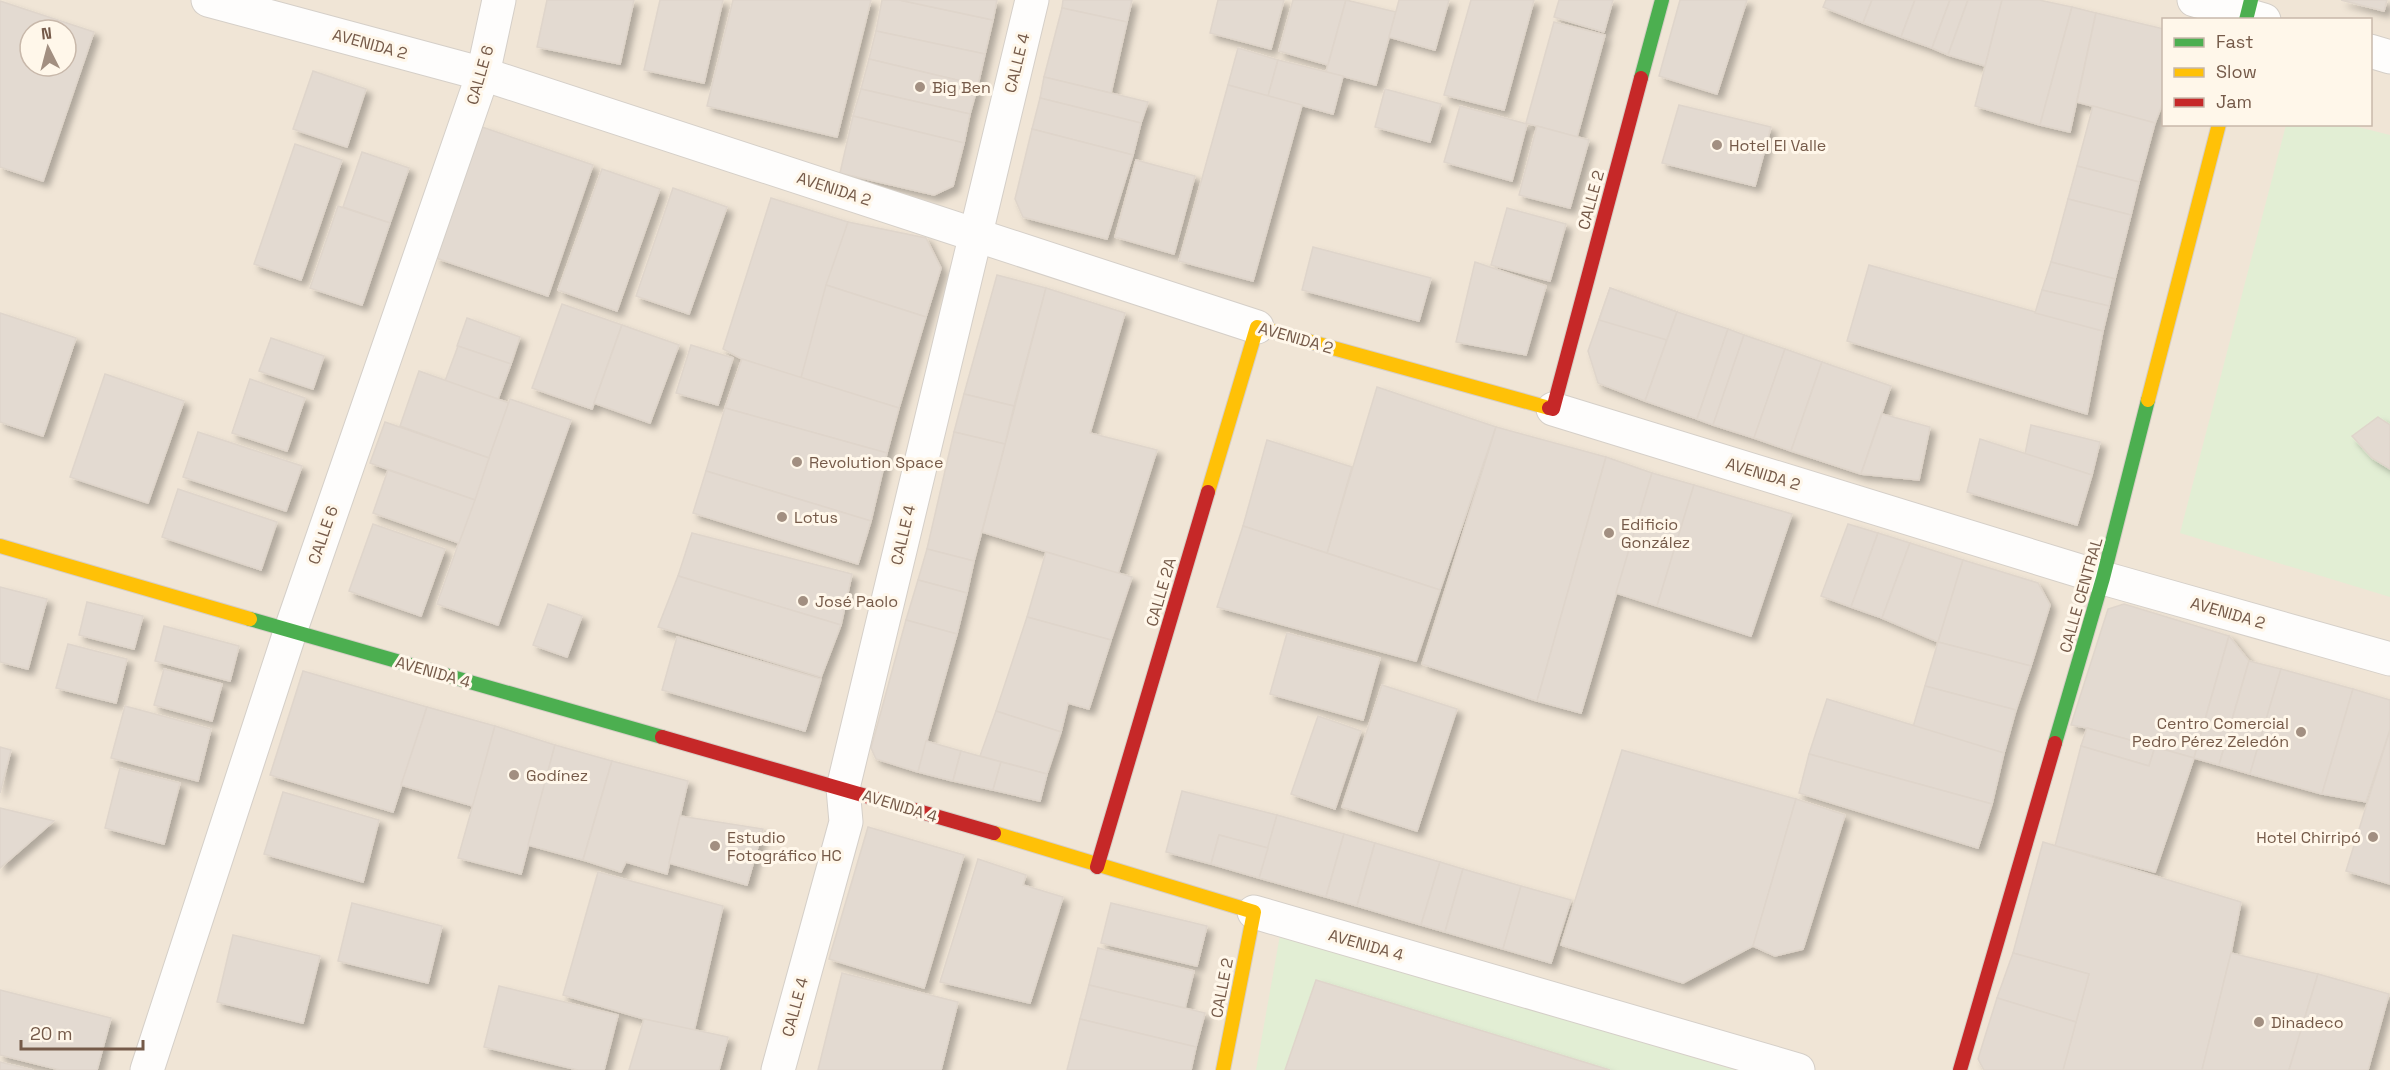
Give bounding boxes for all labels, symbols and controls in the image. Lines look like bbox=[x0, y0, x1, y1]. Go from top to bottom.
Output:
north arrow bbox=[18, 18, 78, 78]
legend bbox=[2162, 18, 2372, 126]
text: N bbox=[40, 23, 53, 45]
street label: AVENIDA 2 bbox=[330, 24, 410, 64]
text: Fast bbox=[2216, 30, 2253, 53]
street label: CALLE 4 bbox=[999, 31, 1035, 95]
street label: CALLE 6 bbox=[462, 43, 498, 107]
text: Slow bbox=[2216, 60, 2257, 83]
place label: Big Ben bbox=[932, 77, 991, 98]
marker: Big Ben bbox=[913, 80, 927, 94]
text: Jam bbox=[2216, 90, 2252, 113]
place label: Hotel El Valle bbox=[1729, 135, 1826, 156]
marker: Hotel El Valle bbox=[1710, 138, 1724, 152]
street label: AVENIDA 2 bbox=[794, 167, 874, 211]
street label: CALLE 2 bbox=[1573, 168, 1609, 232]
street label: AVENIDA 2 bbox=[1256, 317, 1336, 359]
place label: Revolution Space bbox=[809, 452, 943, 473]
street label: AVENIDA 2 bbox=[1723, 453, 1803, 495]
marker: Revolution Space bbox=[790, 455, 804, 469]
street label: CALLE 6 bbox=[303, 503, 343, 567]
street label: CALLE 4 bbox=[886, 503, 920, 567]
place label: Lotus bbox=[794, 507, 838, 528]
marker: Lotus bbox=[775, 510, 789, 524]
place label: Edificio González bbox=[1621, 514, 1690, 553]
marker: Edificio González bbox=[1602, 526, 1616, 540]
street label: CALLE CENTRAL bbox=[2054, 535, 2108, 655]
street label: CALLE 2A bbox=[1141, 555, 1181, 629]
place label: José Paolo bbox=[815, 591, 898, 612]
street label: AVENIDA 2 bbox=[2188, 592, 2268, 634]
marker: José Paolo bbox=[796, 594, 810, 608]
street label: AVENIDA 4 bbox=[393, 651, 473, 693]
place label: Centro Comercial Pedro Pérez Zeledón bbox=[2132, 713, 2289, 752]
marker: Centro Comercial Pedro Pérez Zeledón bbox=[2294, 725, 2308, 739]
place label: Godínez bbox=[526, 765, 588, 786]
marker: Godínez bbox=[507, 768, 521, 782]
street label: AVENIDA 4 bbox=[860, 785, 940, 827]
place label: Estudio Fotográfico HC bbox=[727, 827, 842, 866]
place label: Hotel Chirripó bbox=[2256, 827, 2361, 848]
marker: Hotel Chirripó bbox=[2366, 830, 2380, 844]
marker: Estudio Fotográfico HC bbox=[708, 839, 722, 853]
street label: AVENIDA 4 bbox=[1326, 924, 1406, 966]
street label: CALLE 2 bbox=[1206, 956, 1238, 1020]
street label: CALLE 4 bbox=[777, 975, 813, 1039]
place label: Dinadeco bbox=[2271, 1012, 2344, 1033]
scale bar bbox=[21, 1013, 142, 1051]
marker: Dinadeco bbox=[2252, 1015, 2266, 1029]
text: 20 m bbox=[30, 1022, 73, 1045]

